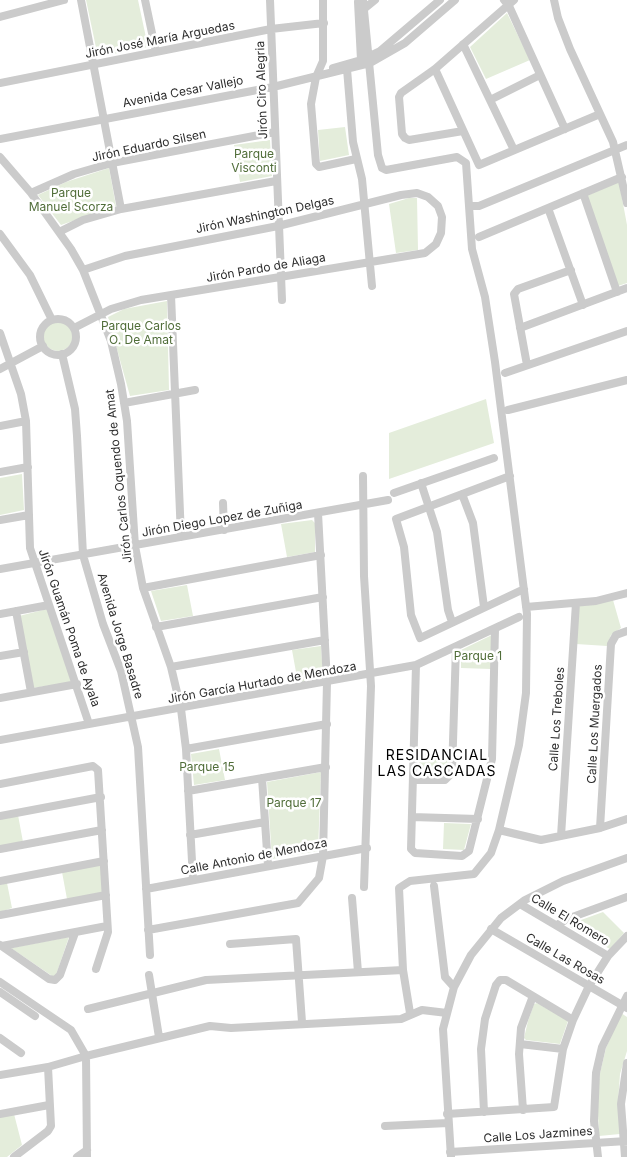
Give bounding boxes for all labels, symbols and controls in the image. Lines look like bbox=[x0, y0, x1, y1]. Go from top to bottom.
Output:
street label: Jirón José María Arguedas bbox=[84, 18, 236, 62]
street label: Jirón Ciro Alegria bbox=[253, 41, 271, 139]
street label: Avenida Cesar Vallejo bbox=[122, 73, 244, 111]
street label: Jirón Eduardo Silsen bbox=[91, 127, 207, 165]
park label: Parque Visconti bbox=[231, 147, 277, 175]
park label: Parque Manuel Scorza bbox=[29, 186, 113, 214]
street label: Jirón Washington Delgas bbox=[195, 193, 335, 237]
street label: Jirón Pardo de Aliaga bbox=[205, 250, 327, 286]
park label: Parque Carlos O. De Amat bbox=[101, 319, 181, 347]
street label: Jirón Carlos Oquendo de Amat bbox=[103, 388, 135, 564]
street label: Jirón Diego Lopez de Zuñiga bbox=[141, 498, 303, 540]
street label: Jirón Guamán Poma de Ayala bbox=[35, 547, 103, 709]
street label: Avenida Jorge Basadre bbox=[94, 571, 146, 701]
park label: Parque 1 bbox=[454, 649, 502, 663]
street label: Jirón García Hurtado de Mendoza bbox=[167, 659, 357, 707]
street label: Calle Los Muergados bbox=[585, 664, 605, 784]
street label: Calle Los Treboles bbox=[546, 666, 568, 772]
district label: RESIDANCIAL LAS CASCADAS bbox=[376, 748, 498, 780]
park label: Parque 15 bbox=[179, 760, 235, 774]
park label: Parque 17 bbox=[266, 796, 322, 810]
street label: Calle Antonio de Mendoza bbox=[179, 836, 329, 878]
street label: Calle El Romero bbox=[528, 891, 612, 949]
street label: Calle Las Rosas bbox=[523, 930, 607, 988]
street label: Calle Los Jazmines bbox=[483, 1124, 593, 1146]

